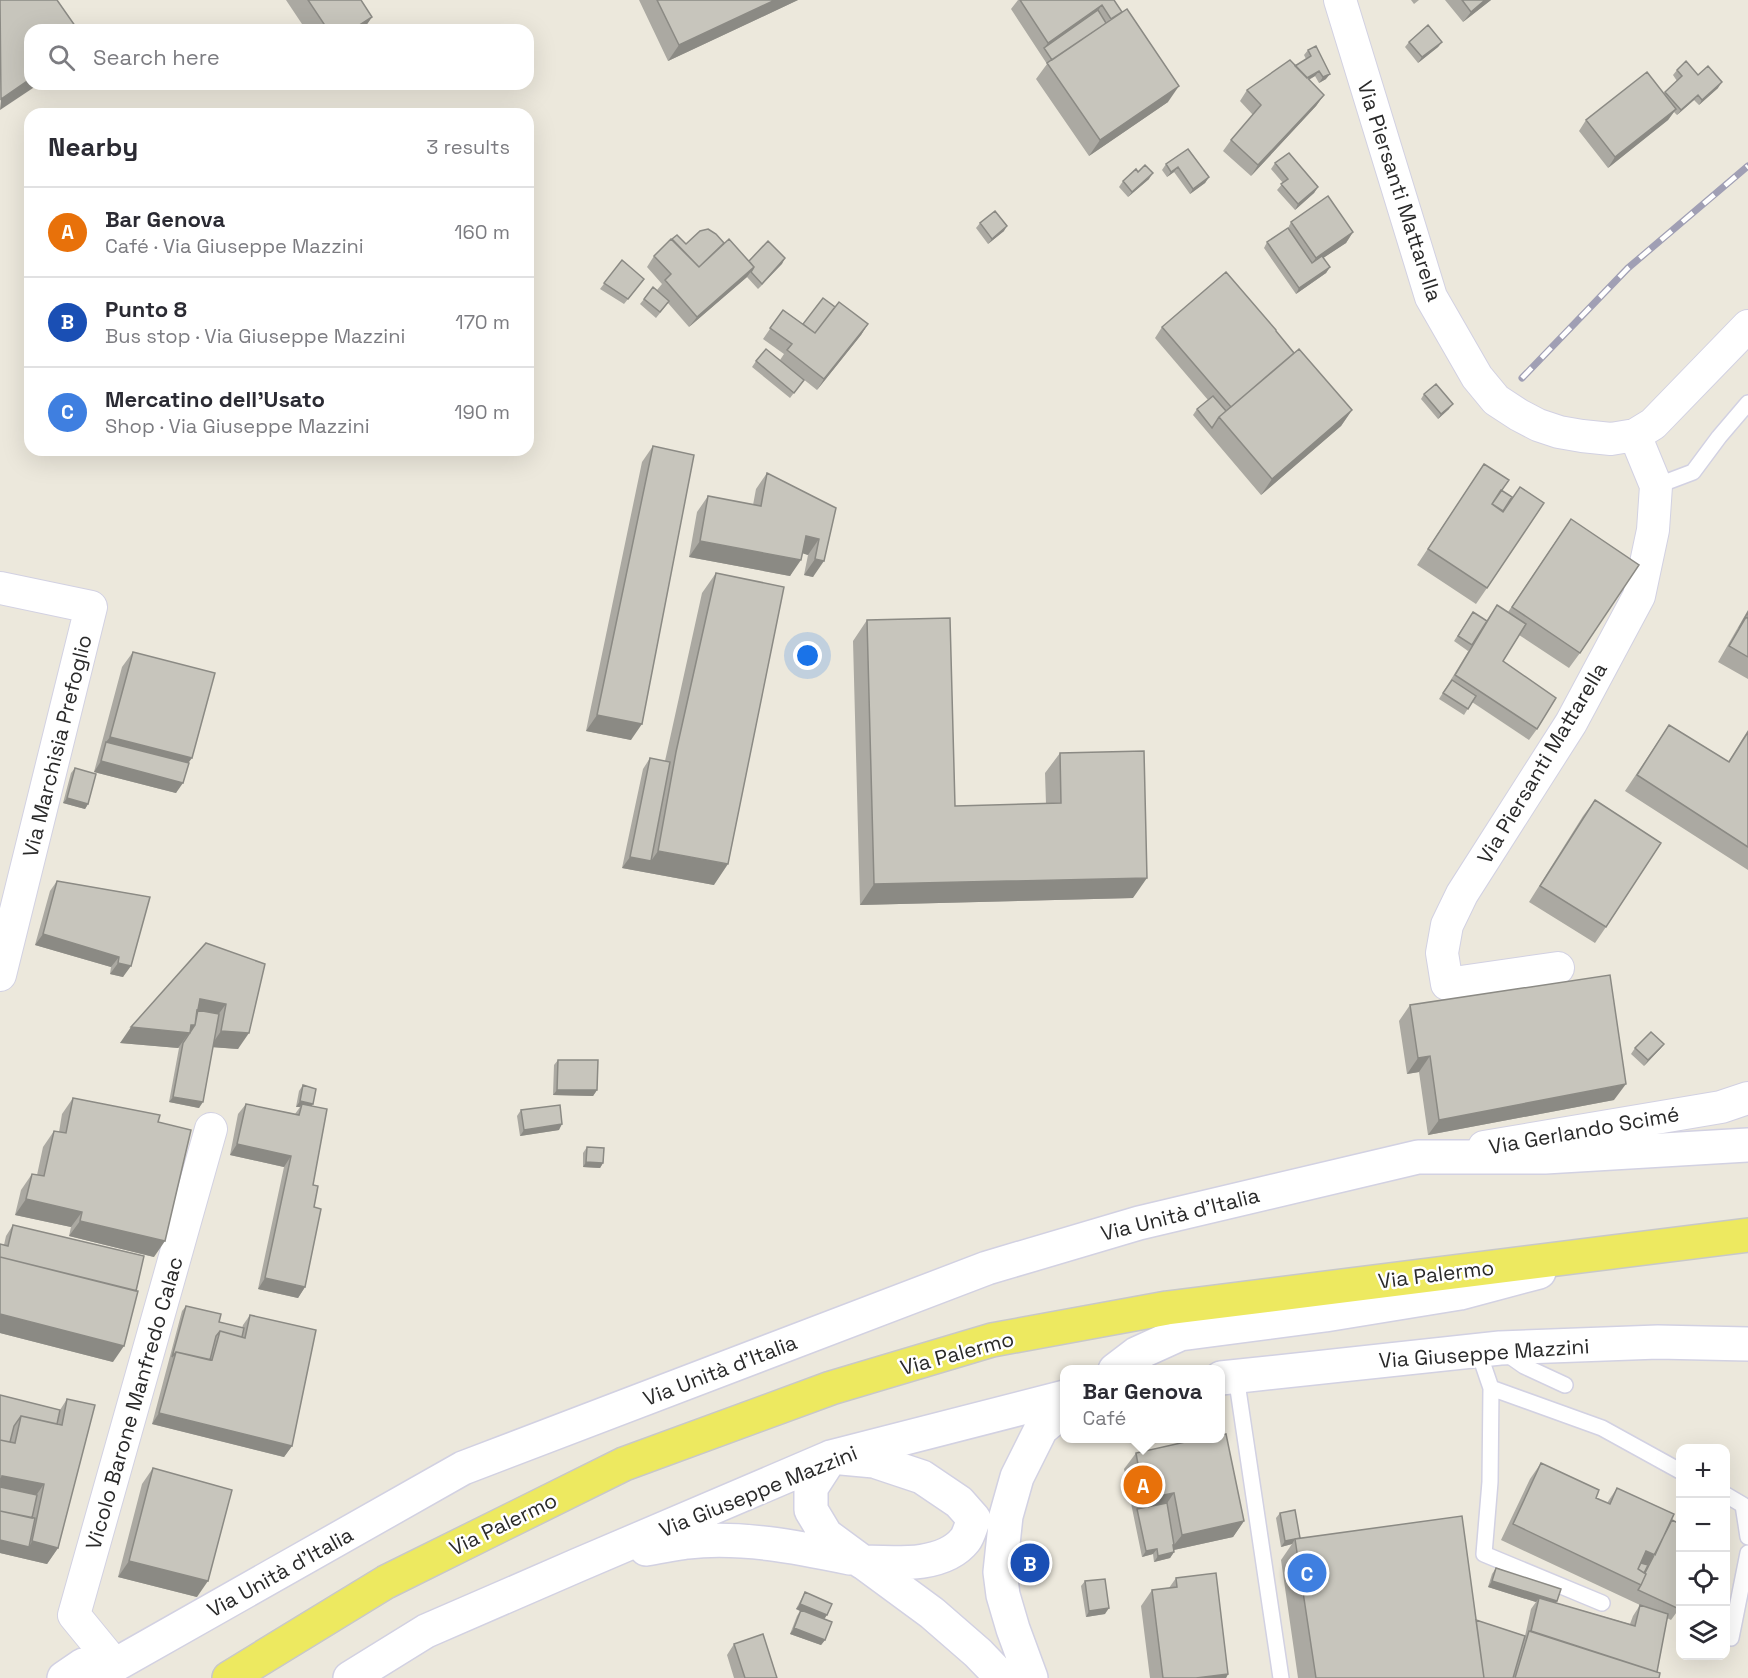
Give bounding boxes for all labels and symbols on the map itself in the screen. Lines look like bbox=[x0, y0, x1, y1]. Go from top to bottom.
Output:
street label: Via Piersanti Mattarella bbox=[1352, 77, 1448, 305]
street label: Via Marchisia Prefoglio bbox=[16, 632, 98, 860]
your location bbox=[793, 641, 822, 670]
street label: Via Piersanti Mattarella bbox=[1471, 657, 1613, 869]
street label: Via Gerlando Scimé bbox=[1487, 1100, 1681, 1160]
street label: Via Unità d'Italia bbox=[1098, 1181, 1262, 1247]
street label: Vicolo Barone Manfredo Calac bbox=[79, 1253, 189, 1553]
street label: Via Palermo bbox=[1376, 1253, 1496, 1295]
street label: Via Palermo bbox=[897, 1325, 1017, 1381]
street label: Via Unità d'Italia bbox=[639, 1328, 801, 1412]
street label: Via Giuseppe Mazzini bbox=[1378, 1332, 1590, 1374]
street label: Via Giuseppe Mazzini bbox=[655, 1439, 861, 1543]
pin: A bbox=[1124, 1462, 1162, 1508]
street label: Via Palermo bbox=[445, 1486, 561, 1562]
street label: Via Unità d'Italia bbox=[202, 1521, 358, 1623]
pin: B bbox=[1010, 1540, 1050, 1586]
pin: C bbox=[1288, 1550, 1326, 1596]

